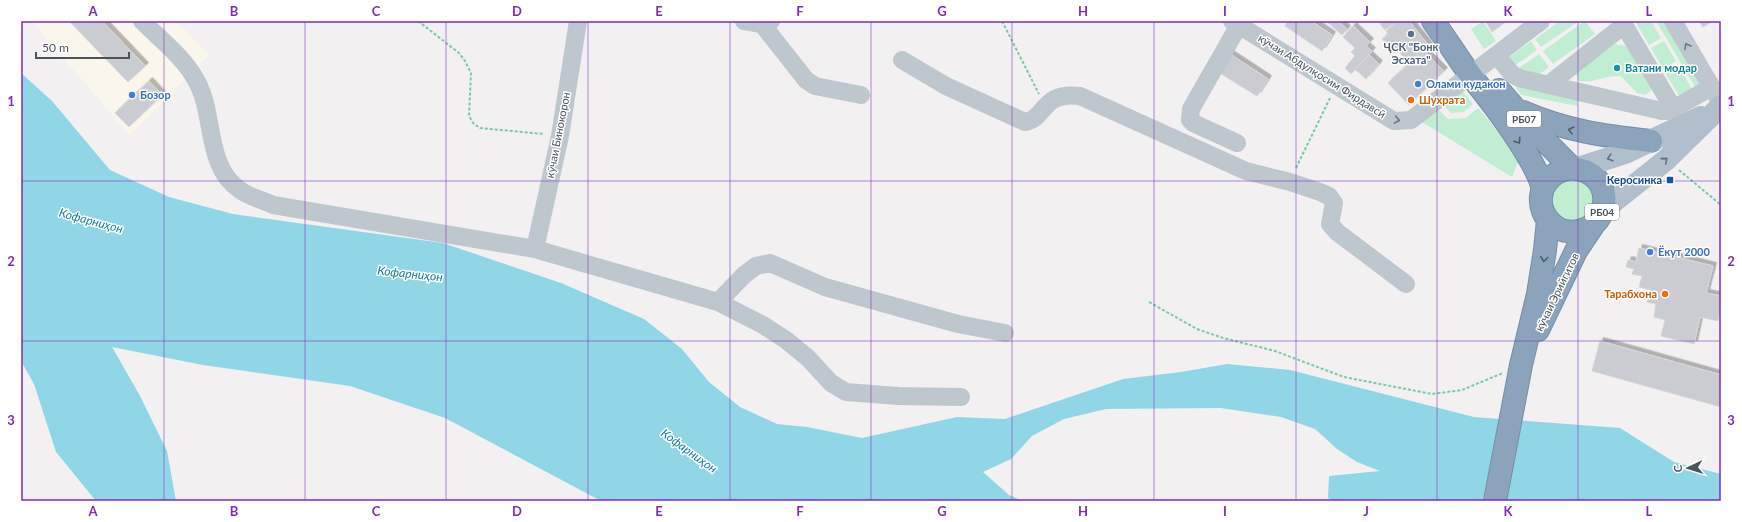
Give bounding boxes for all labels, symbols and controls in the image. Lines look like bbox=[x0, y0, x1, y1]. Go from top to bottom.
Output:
text: A bbox=[87, 3, 98, 19]
text: B bbox=[230, 3, 239, 19]
text: C bbox=[372, 3, 381, 19]
text: D bbox=[512, 3, 522, 19]
text: E bbox=[655, 3, 663, 19]
text: F bbox=[796, 3, 804, 19]
text: G bbox=[937, 3, 947, 19]
text: H bbox=[1078, 3, 1088, 19]
text: I bbox=[1223, 3, 1227, 19]
text: J bbox=[1363, 3, 1369, 19]
text: K bbox=[1504, 3, 1514, 19]
text: L bbox=[1646, 3, 1653, 19]
marker: ҶСК "Бонк Эсхата" bbox=[1406, 29, 1416, 39]
street label: кӯчаи Абдулқосим Фирдавсӣ bbox=[1256, 31, 1388, 120]
scale bar bbox=[36, 34, 129, 60]
text: 50 m bbox=[42, 40, 69, 55]
place label: ҶСК "Бонк Эсхата" bbox=[1383, 40, 1439, 66]
one-way arrow bbox=[1685, 43, 1692, 50]
place label: Ватани модар bbox=[1625, 61, 1697, 74]
marker: Ватани модар bbox=[1612, 63, 1622, 73]
place label: Олами кудакон bbox=[1426, 77, 1506, 90]
marker: Олами кудакон bbox=[1413, 79, 1423, 89]
place label: Бозор bbox=[140, 88, 171, 101]
marker: Бозор bbox=[127, 90, 137, 100]
street label: кӯчаи Бинокорон bbox=[543, 91, 572, 179]
text: 1 bbox=[7, 93, 15, 109]
place label: Шухрата bbox=[1419, 93, 1465, 106]
text: 1 bbox=[1727, 93, 1735, 109]
marker: Шухрата bbox=[1406, 95, 1416, 105]
road number: РБ07 bbox=[1507, 111, 1541, 127]
one-way arrow bbox=[1394, 116, 1401, 124]
one-way arrow bbox=[1568, 126, 1574, 134]
one-way arrow bbox=[1514, 137, 1521, 144]
one-way arrow bbox=[1606, 153, 1613, 162]
one-way arrow bbox=[1660, 158, 1668, 165]
place label: Керосинка bbox=[1607, 173, 1662, 186]
marker: Керосинка bbox=[1665, 175, 1675, 185]
road number: РБ04 bbox=[1585, 204, 1619, 220]
water label: Кофарниҳон bbox=[57, 205, 125, 236]
place label: Ёкут 2000 bbox=[1658, 245, 1710, 258]
marker: Ёкут 2000 bbox=[1645, 247, 1655, 257]
street label: кӯчаи Эрийгитов bbox=[1532, 250, 1581, 333]
text: 2 bbox=[7, 253, 15, 269]
text: 2 bbox=[1727, 253, 1735, 269]
one-way arrow bbox=[1540, 256, 1549, 262]
water label: Кофарниҳон bbox=[377, 263, 444, 284]
place label: Тарабхона bbox=[1604, 287, 1657, 300]
marker: Тарабхона bbox=[1660, 289, 1670, 299]
text: 3 bbox=[7, 412, 15, 428]
text: 3 bbox=[1727, 412, 1735, 428]
water label: Кофарниҳон bbox=[658, 425, 720, 476]
north arrow bbox=[1668, 448, 1708, 488]
text: С bbox=[1671, 464, 1684, 473]
text: A bbox=[87, 503, 98, 519]
text: B bbox=[230, 503, 239, 519]
text: C bbox=[372, 503, 381, 519]
text: D bbox=[512, 503, 522, 519]
text: E bbox=[655, 503, 663, 519]
text: F bbox=[796, 503, 804, 519]
text: G bbox=[937, 503, 947, 519]
text: H bbox=[1078, 503, 1088, 519]
text: I bbox=[1223, 503, 1227, 519]
text: J bbox=[1363, 503, 1369, 519]
text: K bbox=[1504, 503, 1514, 519]
text: L bbox=[1646, 503, 1653, 519]

